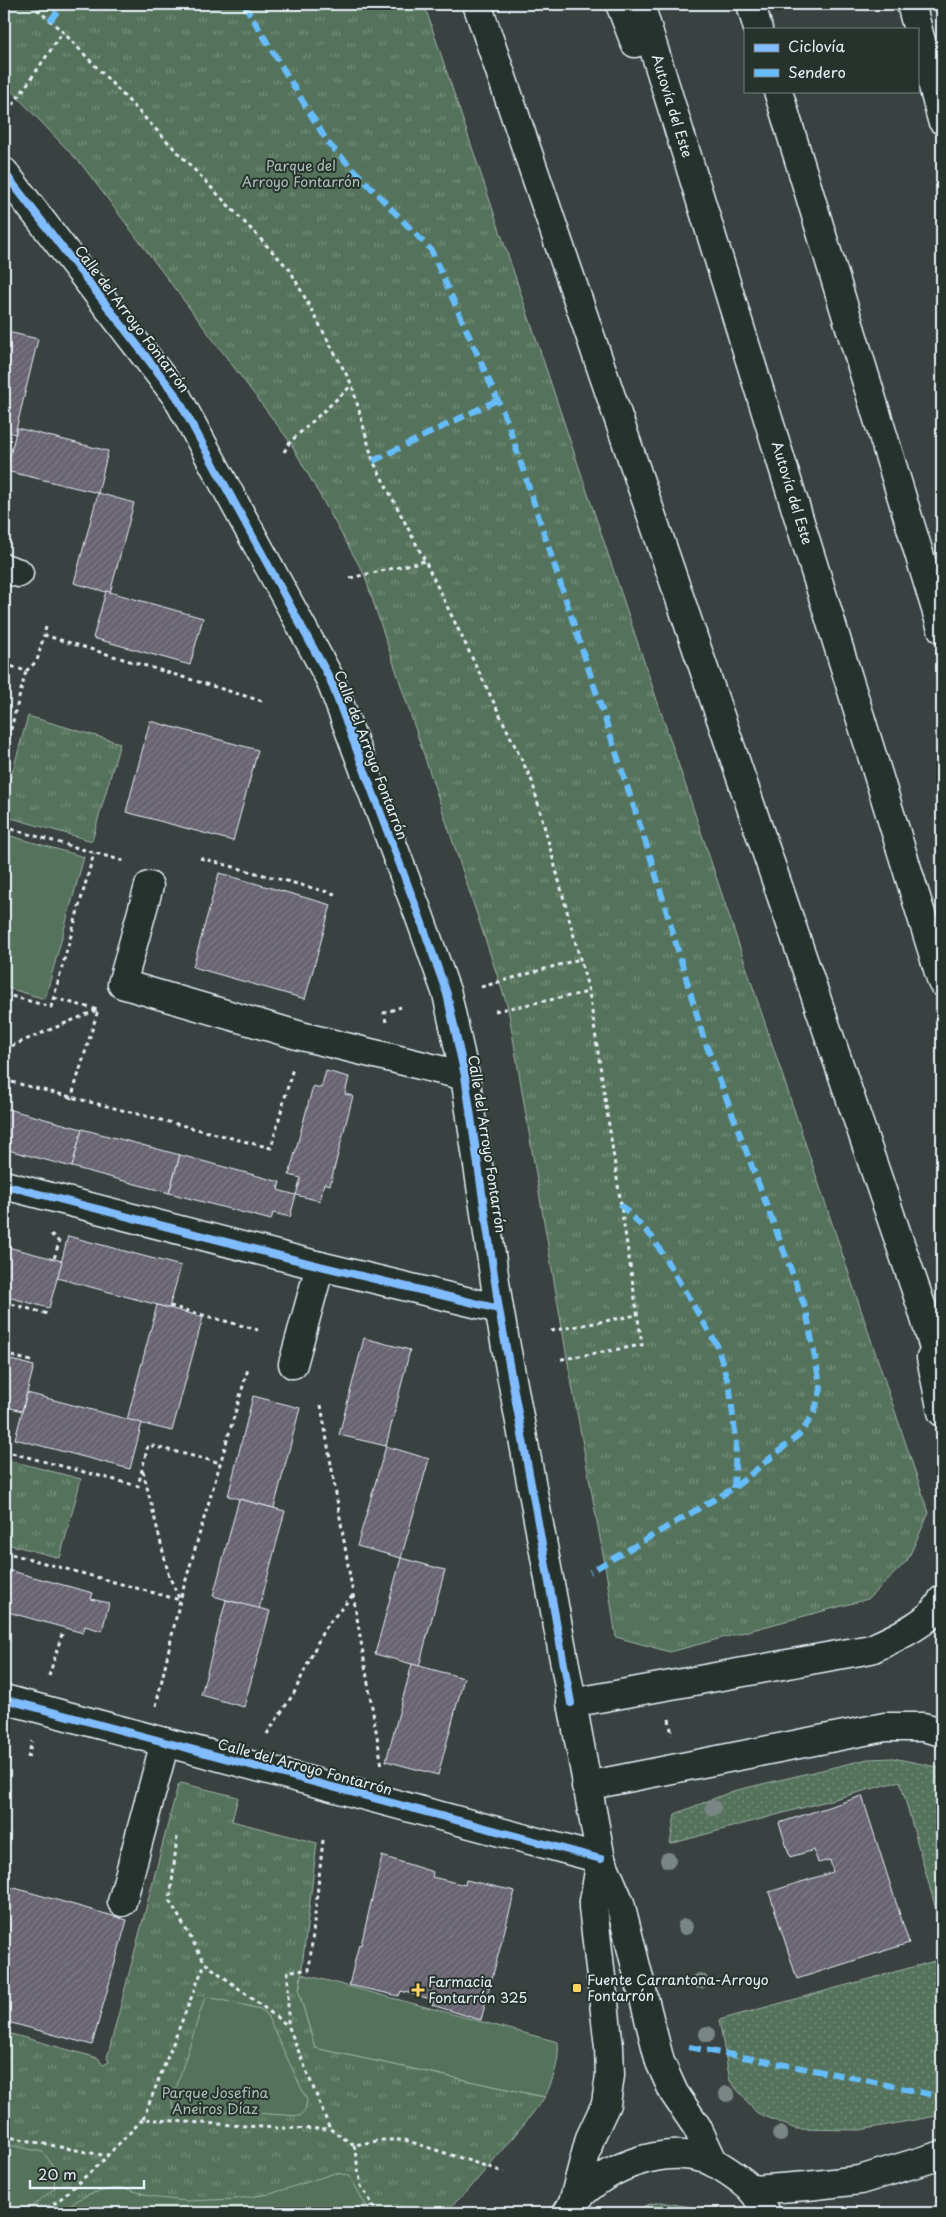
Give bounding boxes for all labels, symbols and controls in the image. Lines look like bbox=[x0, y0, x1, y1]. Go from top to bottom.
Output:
legend bbox=[744, 28, 918, 92]
text: Ciclovía bbox=[788, 34, 846, 57]
street label: Autovía del Este bbox=[647, 52, 698, 160]
text: Sendero bbox=[788, 60, 846, 83]
park label: Parque del Arroyo Fontarrón bbox=[242, 155, 360, 192]
street label: Calle del Arroyo Fontarrón bbox=[70, 241, 195, 397]
street label: Autovía del Este bbox=[767, 439, 818, 547]
street label: Calle del Arroyo Fontarrón bbox=[329, 667, 413, 843]
street label: Calle del Arroyo Fontarrón bbox=[463, 1053, 512, 1234]
street label: Calle del Arroyo Fontarrón bbox=[216, 1733, 395, 1800]
place label: Fuente Carrantona-Arroyo Fontarrón bbox=[587, 1969, 769, 2006]
place label: Farmacia Fontarrón 325 bbox=[428, 1971, 527, 2008]
marker: Fuente Carrantona-Arroyo Fontarrón bbox=[571, 1982, 583, 1994]
marker: Farmacia Fontarrón 325 bbox=[412, 1984, 424, 1996]
park label: Parque Josefina Aneiros Díaz bbox=[162, 2082, 269, 2119]
scale bar bbox=[30, 2157, 144, 2189]
text: 20 m bbox=[38, 2162, 77, 2185]

